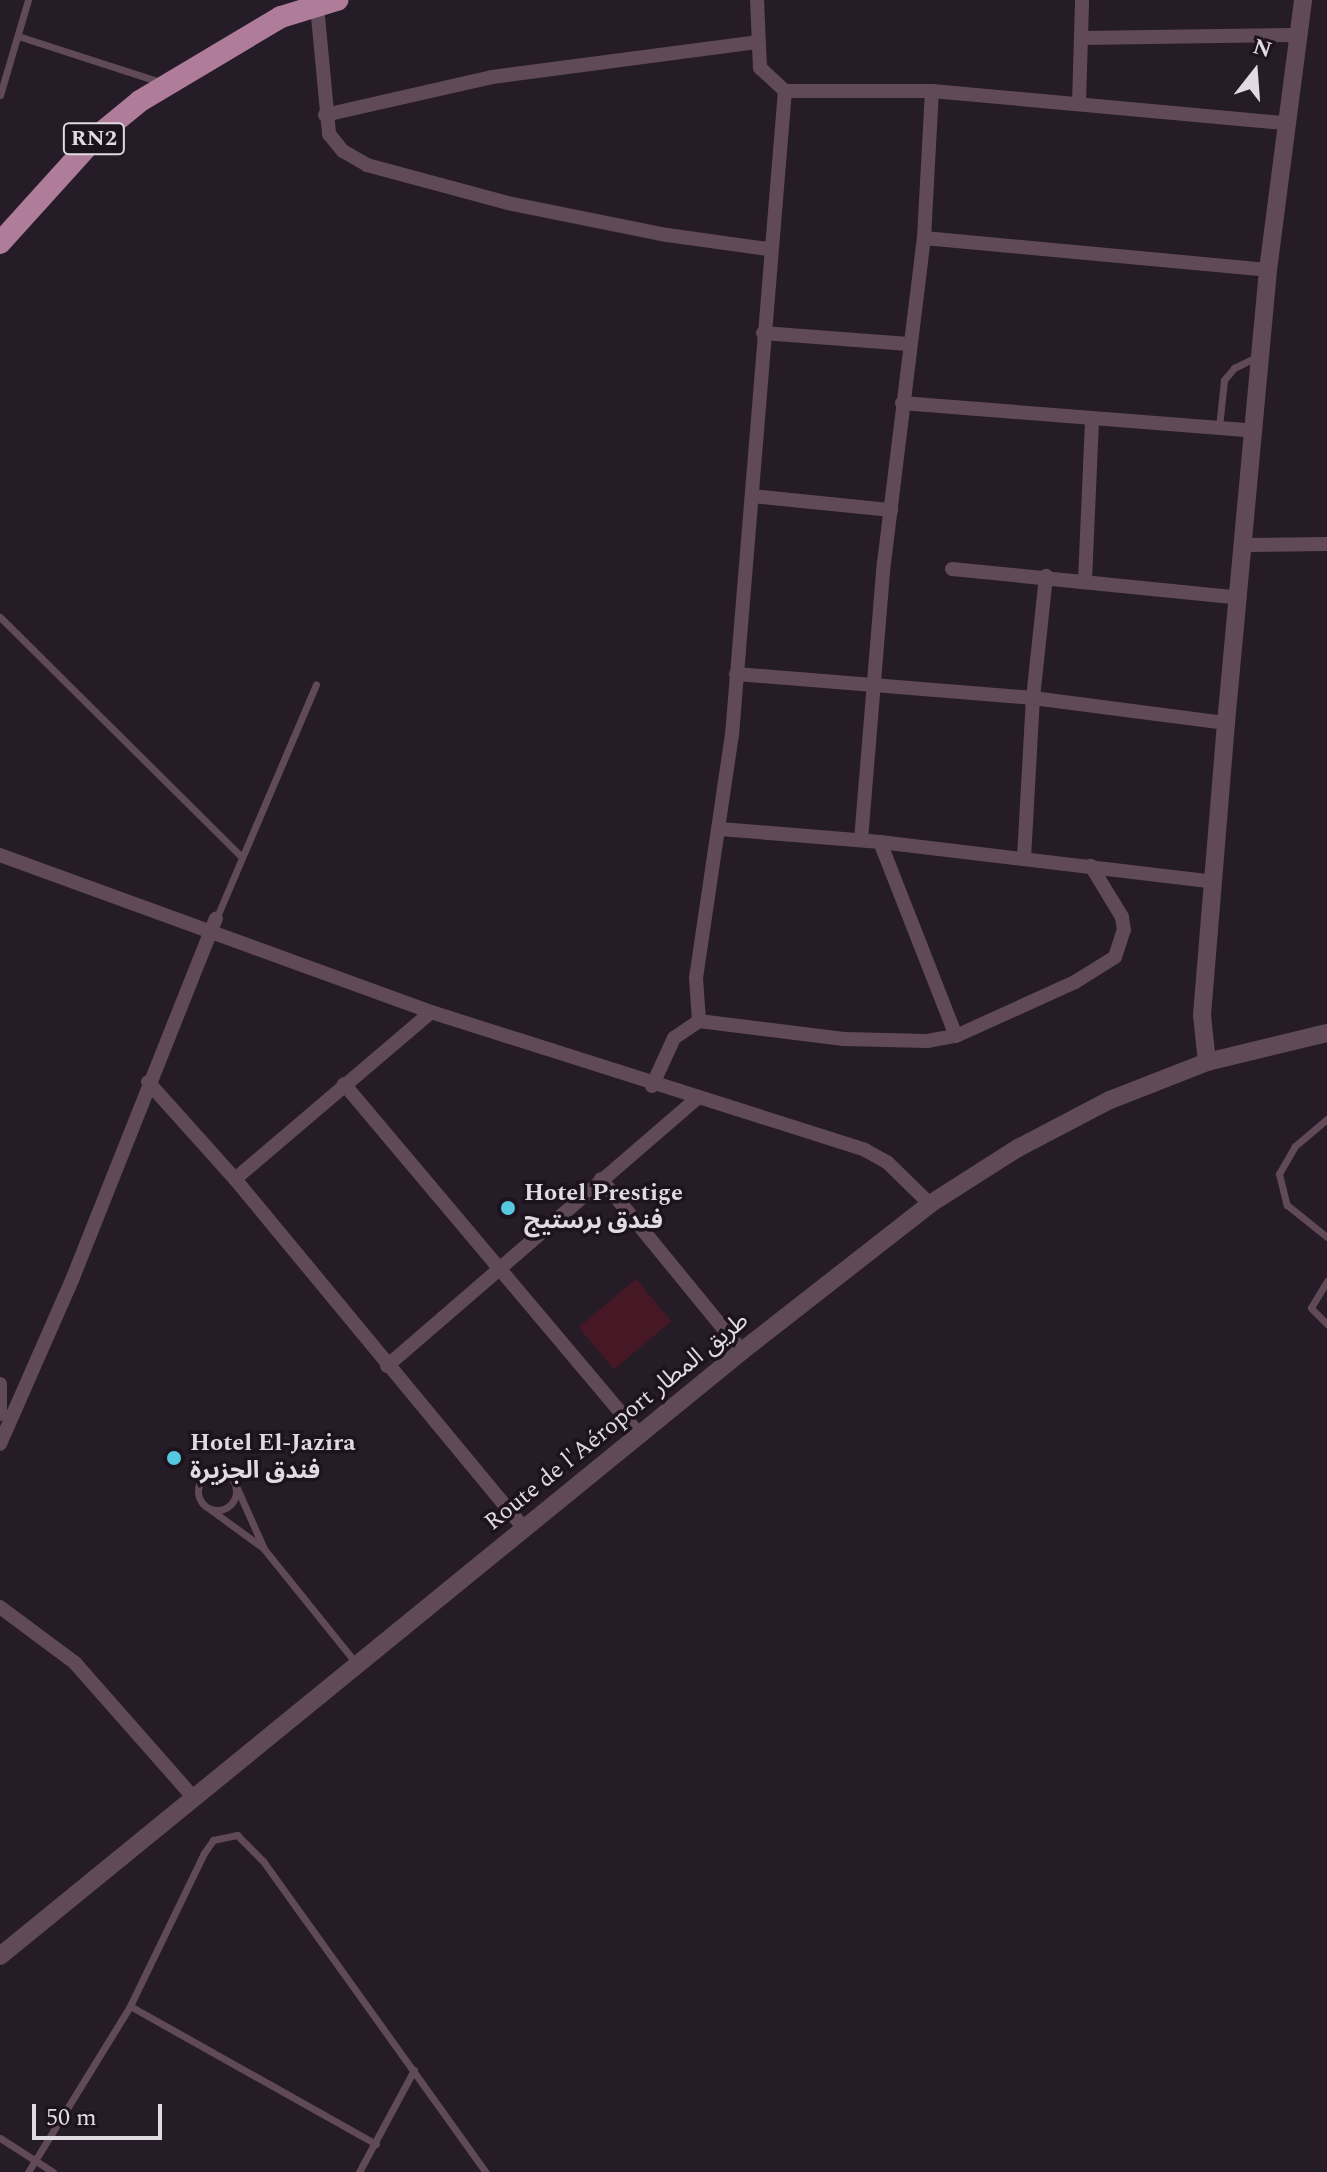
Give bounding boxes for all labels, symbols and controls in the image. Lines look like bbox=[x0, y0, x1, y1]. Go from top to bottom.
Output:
text: N bbox=[1249, 30, 1276, 67]
north arrow bbox=[1215, 32, 1295, 112]
road number: RN2 bbox=[62, 121, 126, 157]
place label: Hotel Prestige فندق برستيج bbox=[524, 1180, 683, 1236]
marker: Hotel Prestige فندق برستيج bbox=[499, 1199, 517, 1217]
street label: Route de l'Aéroport طريق المطار bbox=[479, 1307, 755, 1537]
place label: Hotel El-Jazira فندق الجزيرة bbox=[190, 1430, 356, 1486]
marker: Hotel El-Jazira فندق الجزيرة bbox=[165, 1449, 183, 1467]
scale bar bbox=[36, 2088, 166, 2138]
text: 50 m bbox=[46, 2100, 97, 2136]

